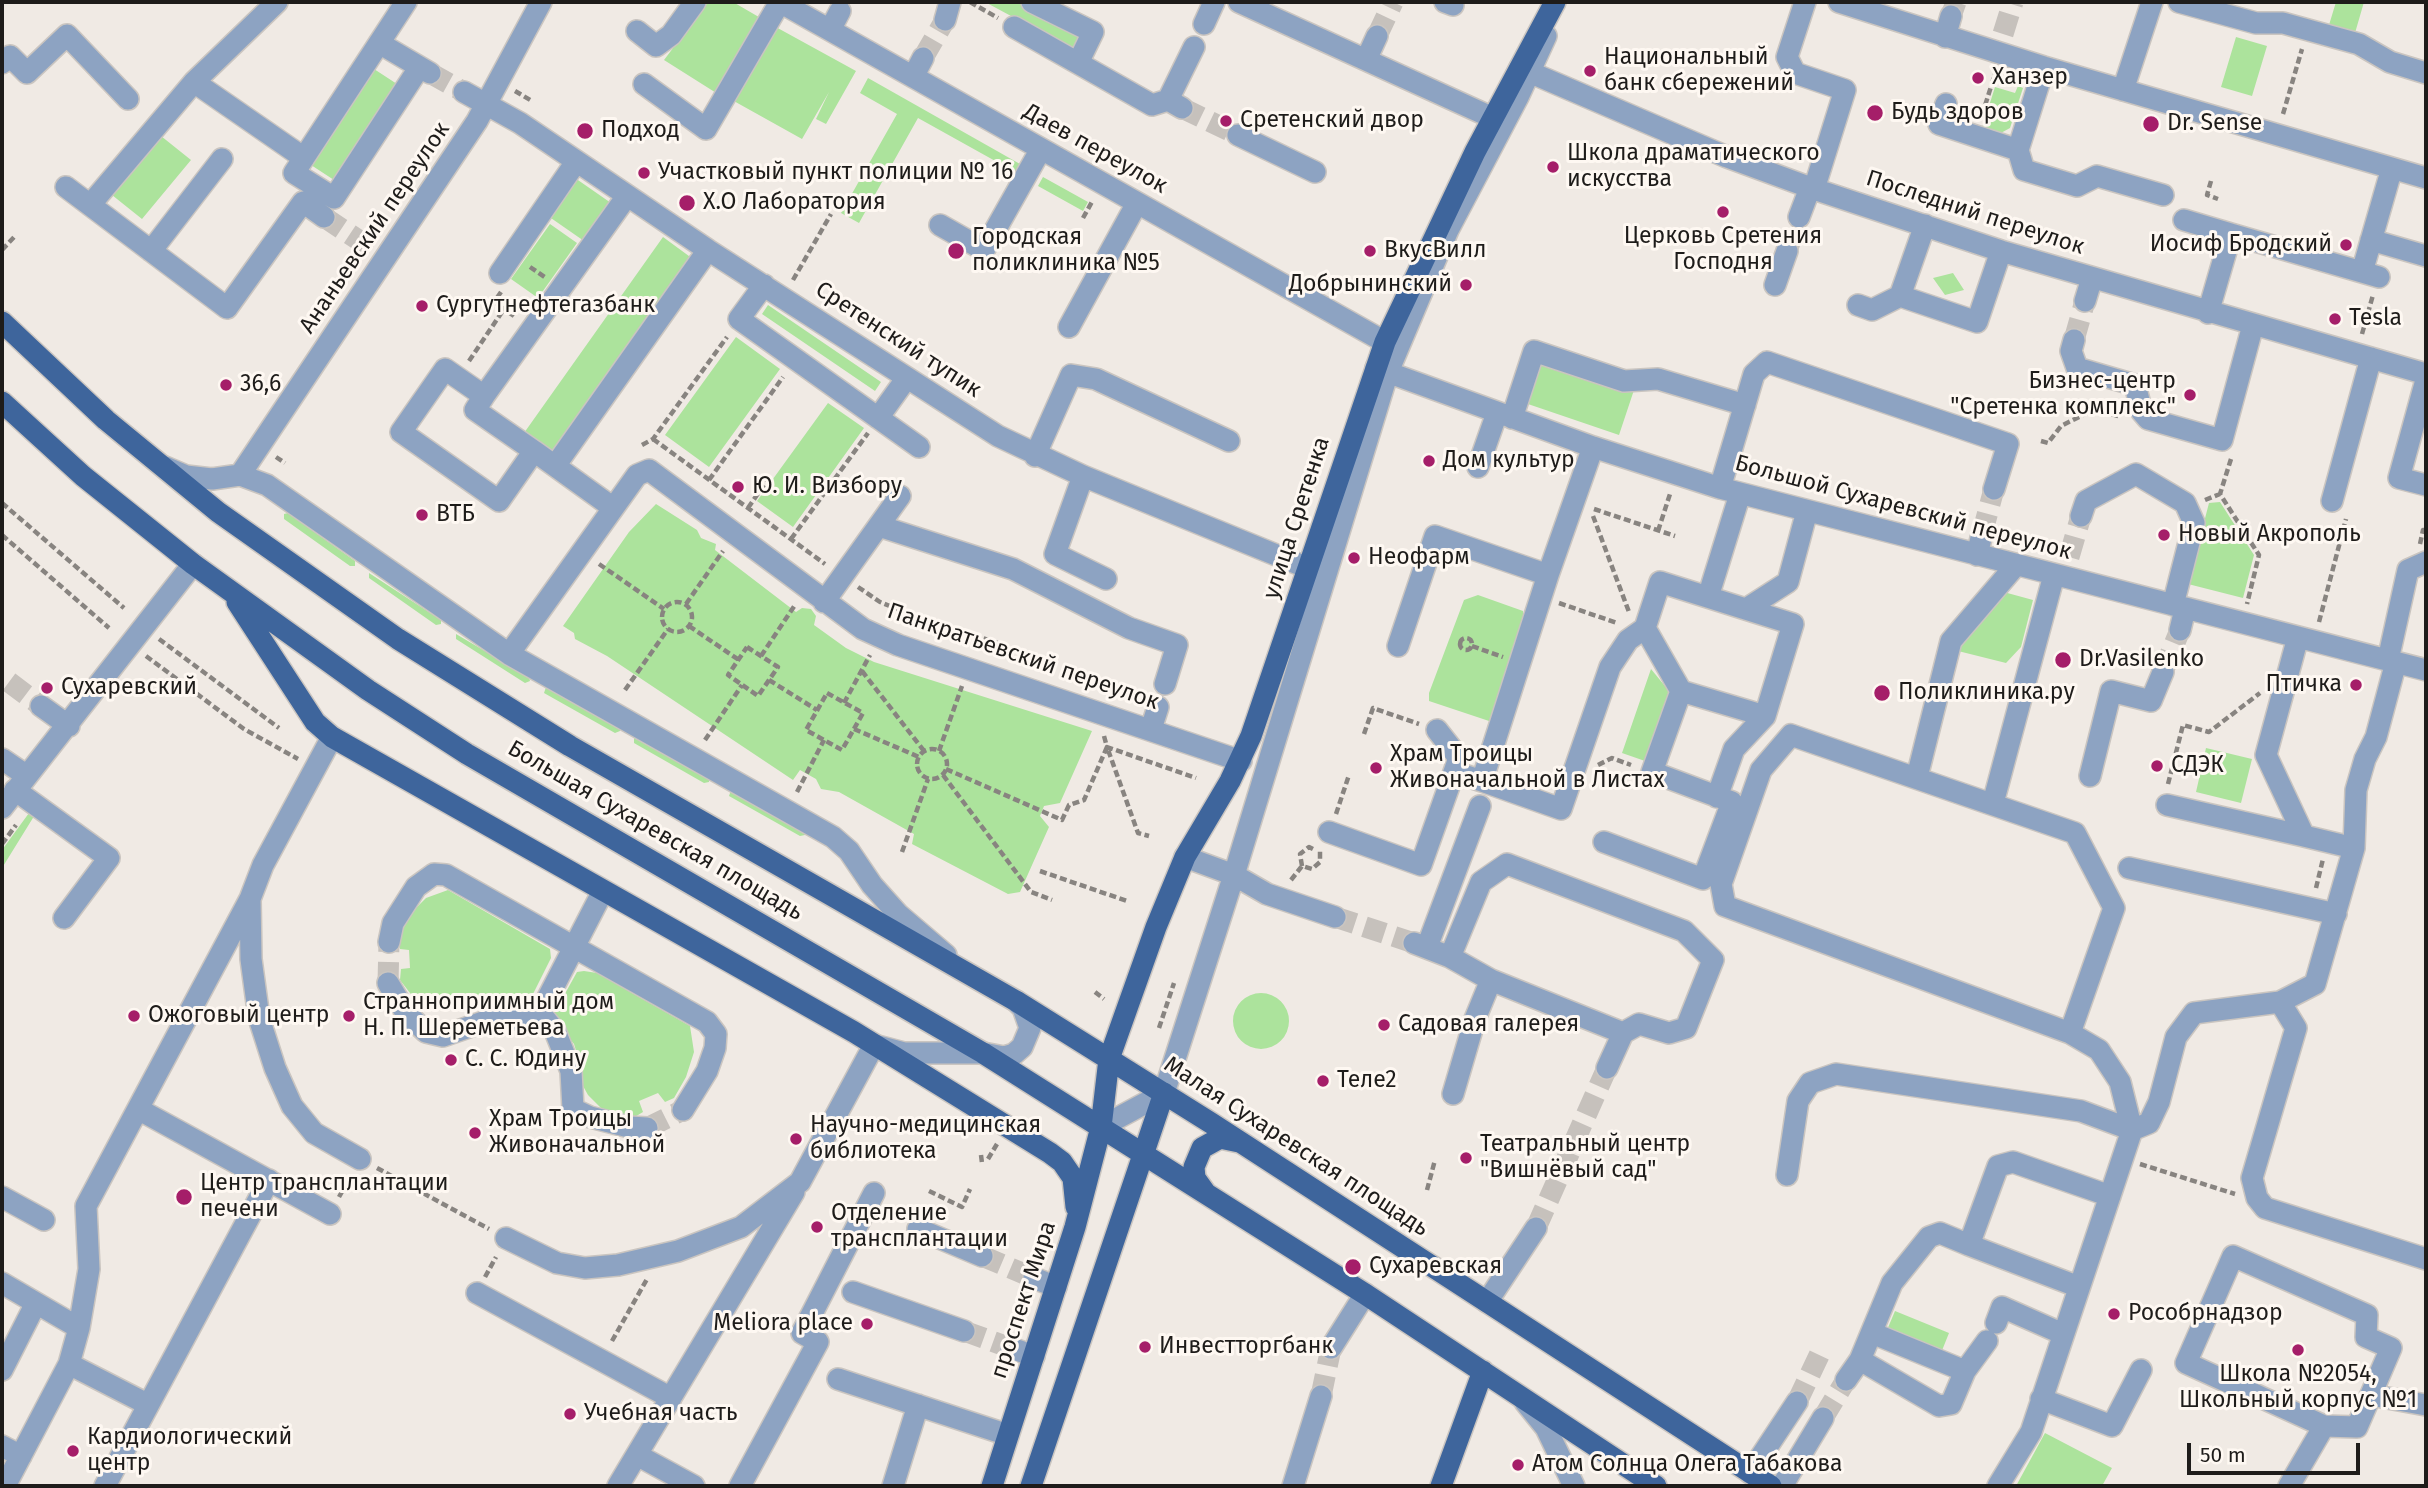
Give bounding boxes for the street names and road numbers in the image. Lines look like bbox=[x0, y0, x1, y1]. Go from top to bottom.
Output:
street label: Даев переулок bbox=[1018, 98, 1172, 200]
street label: Ананьевский переулок bbox=[294, 117, 456, 339]
street label: Последний переулок bbox=[1863, 165, 2087, 261]
street label: Сретенский тупик bbox=[810, 276, 986, 404]
street label: улица Сретенка bbox=[1258, 433, 1336, 603]
street label: Большой Сухаревский переулок bbox=[1732, 450, 2074, 566]
street label: Панкратьевский переулок bbox=[884, 598, 1162, 716]
street label: Большая Сухаревская площадь bbox=[502, 735, 808, 927]
street label: Малая Сухаревская площадь bbox=[1158, 1051, 1434, 1243]
street label: проспект Мира bbox=[986, 1218, 1062, 1382]

